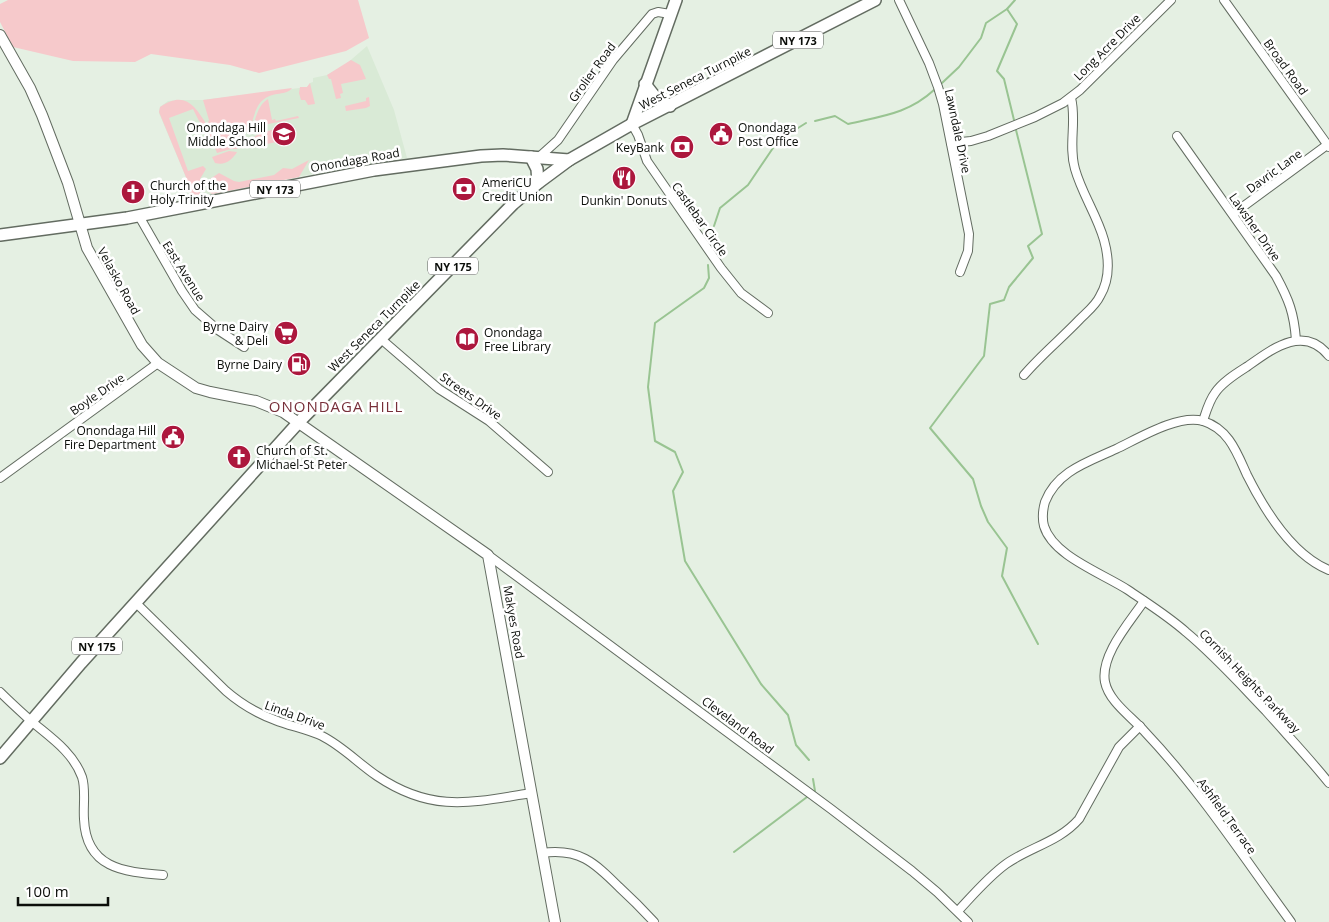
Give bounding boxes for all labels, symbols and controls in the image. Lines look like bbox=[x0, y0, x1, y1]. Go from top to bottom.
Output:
street label: Long Acre Drive bbox=[1070, 10, 1144, 84]
road number: NY 173 bbox=[773, 32, 823, 48]
street label: Broad Road bbox=[1260, 35, 1312, 99]
street label: Grolier Road bbox=[564, 39, 620, 105]
street label: West Seneca Turnpike bbox=[636, 42, 754, 114]
street label: Lawndale Drive bbox=[941, 87, 975, 175]
place label: Onondaga Hill Middle School bbox=[186, 119, 266, 150]
place label: Onondaga Post Office bbox=[738, 119, 799, 150]
school or university icon: Onondaga Hill Middle School bbox=[271, 121, 297, 147]
public building icon: Onondaga Post Office bbox=[708, 121, 734, 147]
bank icon: KeyBank bbox=[669, 134, 695, 160]
place label: KeyBank bbox=[616, 139, 665, 156]
street label: Onondaga Road bbox=[309, 144, 401, 176]
street label: Davric Lane bbox=[1243, 145, 1306, 197]
restaurant icon: Dunkin' Donuts bbox=[611, 165, 637, 191]
place label: AmeriCU Credit Union bbox=[482, 174, 553, 205]
bank icon: AmeriCU Credit Union bbox=[451, 176, 477, 202]
place label: Church of the Holy Trinity bbox=[150, 177, 226, 208]
street label: Castlebar Circle bbox=[668, 178, 732, 260]
church icon: Church of the Holy Trinity bbox=[120, 179, 146, 205]
road number: NY 173 bbox=[250, 180, 300, 198]
street label: Lawsher Drive bbox=[1225, 190, 1285, 265]
place label: Dunkin' Donuts bbox=[581, 192, 668, 209]
street label: East Avenue bbox=[159, 238, 209, 305]
street label: Velasko Road bbox=[93, 244, 145, 318]
road number: NY 175 bbox=[428, 258, 478, 274]
street label: West Seneca Turnpike bbox=[324, 276, 424, 376]
place label: Byrne Dairy & Deli bbox=[203, 318, 269, 349]
supermarket icon: Byrne Dairy & Deli bbox=[273, 320, 299, 346]
place label: Onondaga Free Library bbox=[484, 324, 552, 355]
library icon: Onondaga Free Library bbox=[454, 326, 480, 352]
fuel station icon: Byrne Dairy bbox=[286, 351, 312, 377]
place label: Byrne Dairy bbox=[217, 356, 283, 373]
street label: Streets Drive bbox=[437, 368, 505, 424]
street label: Boyle Drive bbox=[66, 369, 128, 419]
district label: ONONDAGA HILL bbox=[269, 396, 403, 416]
place label: Onondaga Hill Fire Department bbox=[64, 422, 156, 453]
public building icon: Onondaga Hill Fire Department bbox=[160, 424, 186, 450]
place label: Church of St. Michael-St Peter bbox=[256, 442, 347, 473]
church icon: Church of St. Michael-St Peter bbox=[226, 444, 252, 470]
street label: Makyes Road bbox=[499, 584, 529, 660]
street label: Cornish Heights Parkway bbox=[1196, 625, 1305, 738]
road number: NY 175 bbox=[72, 637, 122, 654]
street label: Cleveland Road bbox=[698, 692, 778, 758]
street label: Linda Drive bbox=[262, 696, 328, 734]
street label: Ashfield Terrace bbox=[1194, 774, 1261, 858]
scale bar bbox=[18, 874, 108, 906]
text: 100 m bbox=[25, 881, 69, 901]

